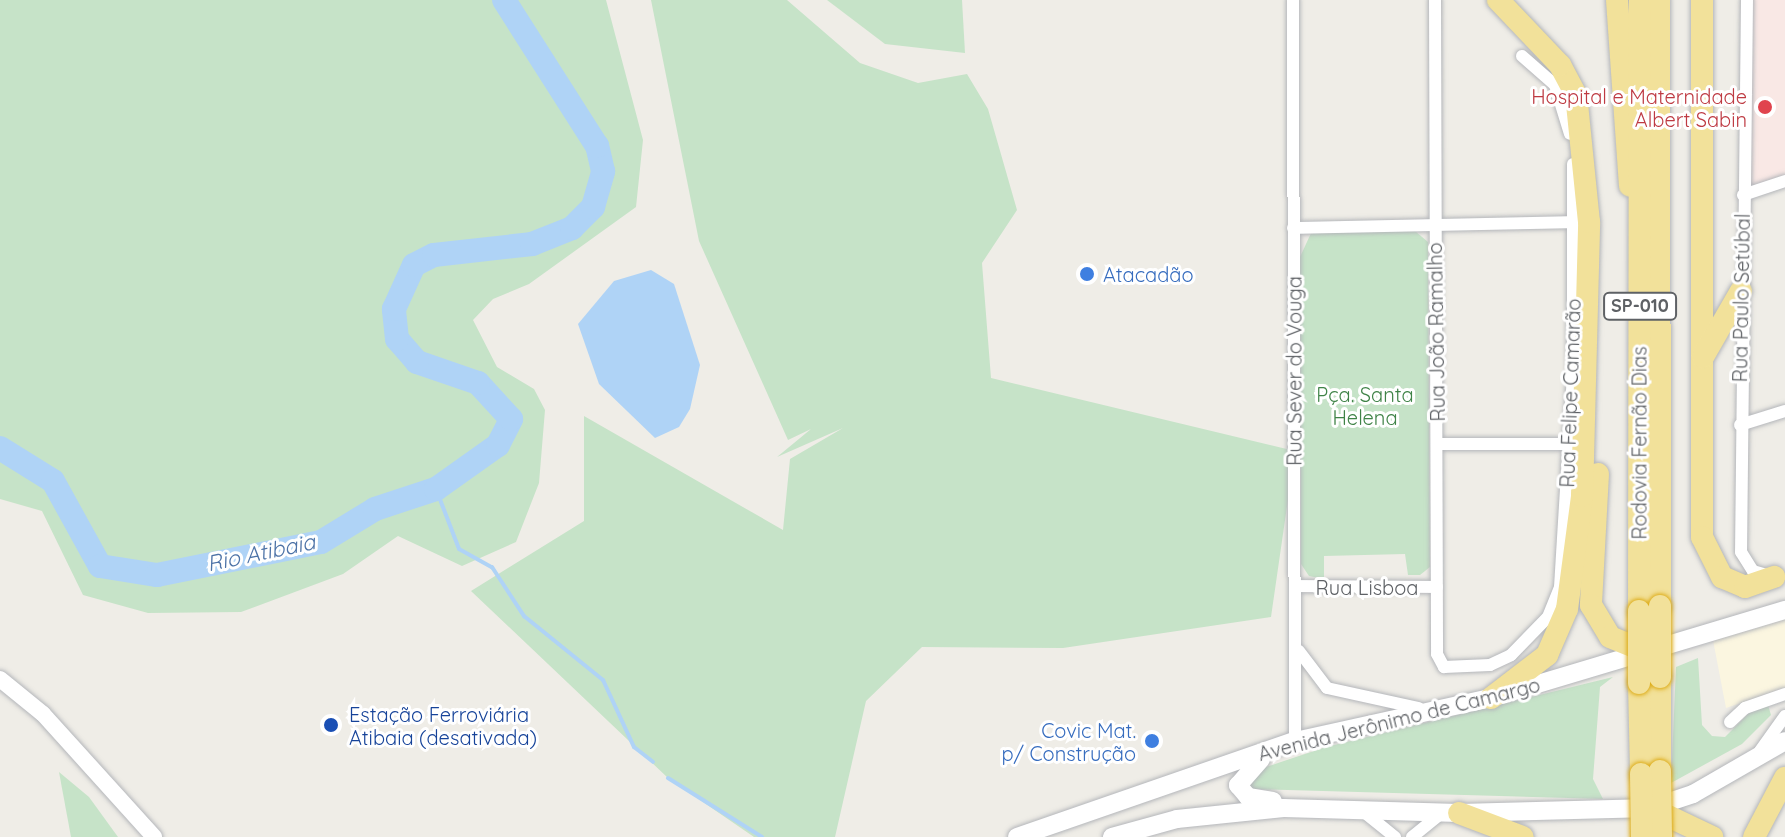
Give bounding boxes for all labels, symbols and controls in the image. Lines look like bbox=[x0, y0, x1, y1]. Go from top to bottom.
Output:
place label: Hospital e Maternidade Albert Sabin bbox=[1531, 84, 1747, 131]
marker: Hospital e Maternidade Albert Sabin bbox=[1754, 96, 1776, 118]
street label: Rua Paulo Setúbal bbox=[1728, 213, 1754, 383]
street label: Rua João Ramalho bbox=[1422, 242, 1450, 422]
place label: Atacadão bbox=[1103, 262, 1194, 286]
marker: Atacadão bbox=[1078, 265, 1096, 283]
street label: Rua Sever do Vouga bbox=[1282, 276, 1306, 466]
road number: SP-010 bbox=[1602, 292, 1678, 320]
street label: Rua Felipe Camarão bbox=[1555, 298, 1585, 488]
street label: Rodovia Fernão Dias bbox=[1627, 346, 1651, 540]
park label: Pça. Santa Helena bbox=[1316, 382, 1414, 429]
water label: Rio Atibaia bbox=[205, 529, 317, 577]
street label: Rua Lisboa bbox=[1316, 575, 1418, 599]
street label: Avenida Jerônimo de Camargo bbox=[1255, 672, 1543, 766]
place label: Estação Ferroviária Atibaia (desativada) bbox=[349, 702, 537, 749]
marker: Estação Ferroviária Atibaia (desativada) bbox=[320, 714, 342, 736]
place label: Covic Mat. p/ Construção bbox=[1001, 718, 1136, 765]
marker: Covic Mat. p/ Construção bbox=[1143, 732, 1161, 750]

